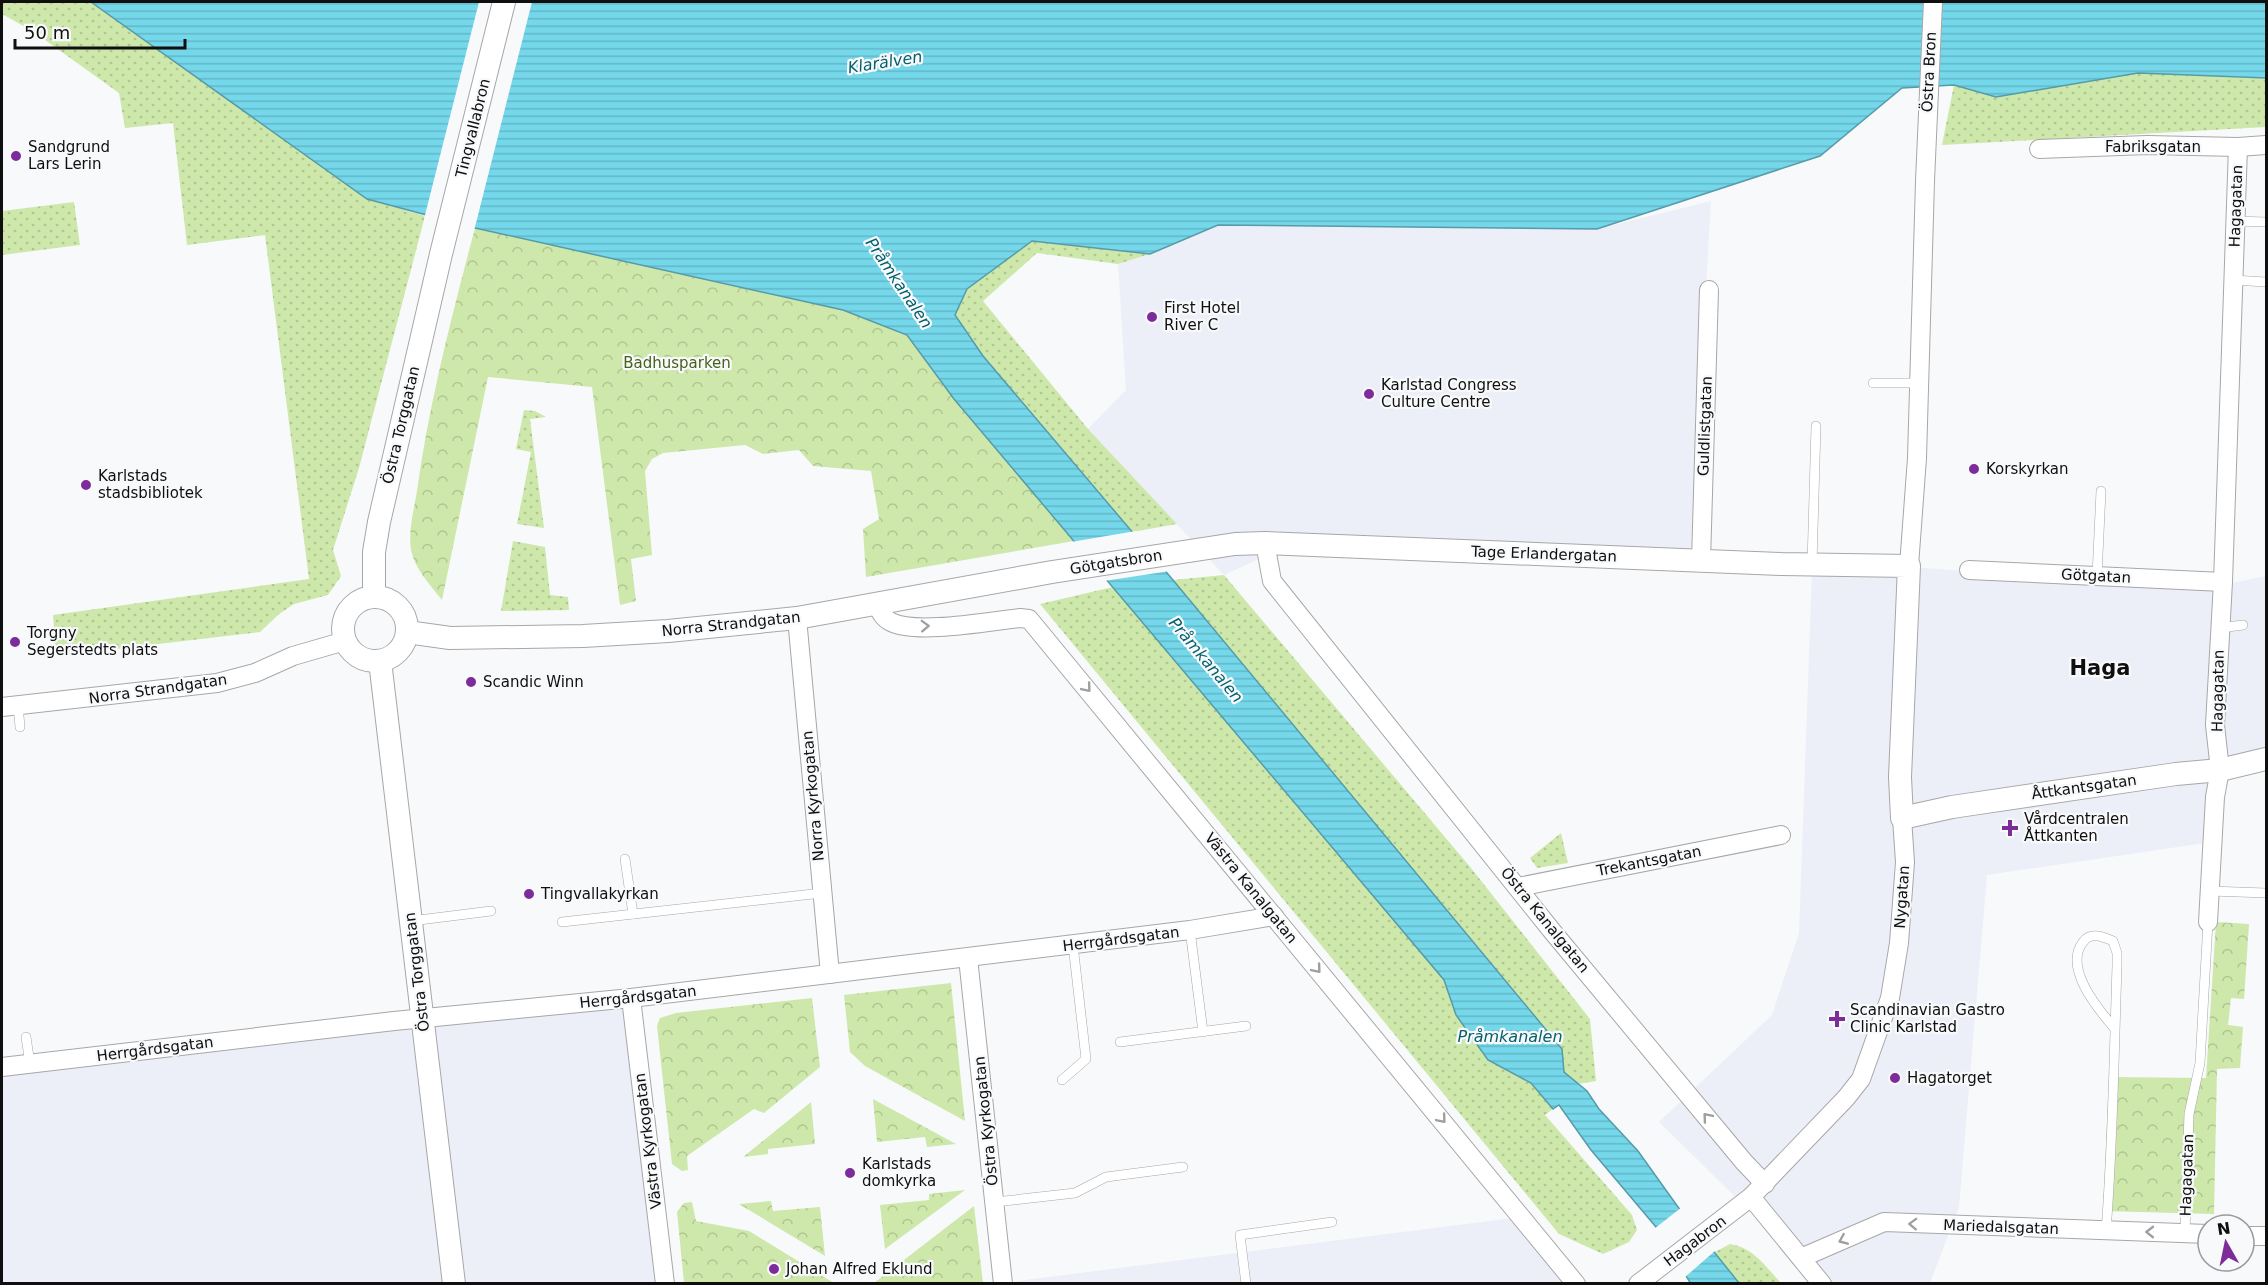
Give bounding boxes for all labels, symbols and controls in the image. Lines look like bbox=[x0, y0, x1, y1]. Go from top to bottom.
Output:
scale bar bbox=[15, 12, 184, 50]
text: 50 m bbox=[24, 22, 70, 43]
street label: Östra Bron bbox=[1917, 31, 1940, 113]
water label: Klarälven bbox=[846, 47, 924, 77]
street label: Tingvallabron bbox=[452, 77, 494, 180]
place label: Sandgrund Lars Lerin bbox=[28, 138, 110, 173]
street label: Fabriksgatan bbox=[2105, 138, 2201, 156]
marker: Sandgrund Lars Lerin bbox=[9, 149, 23, 163]
street label: Hagagatan bbox=[2226, 164, 2246, 248]
water label: Pråmkanalen bbox=[862, 234, 936, 332]
place label: First Hotel River C bbox=[1164, 299, 1240, 334]
marker: First Hotel River C bbox=[1145, 310, 1159, 324]
park label: Badhusparken bbox=[623, 354, 731, 372]
street label: Östra Torggatan bbox=[378, 364, 423, 486]
place label: Karlstad Congress Culture Centre bbox=[1381, 376, 1517, 411]
street label: Guldlistgatan bbox=[1694, 376, 1716, 476]
marker: Karlstad Congress Culture Centre bbox=[1362, 387, 1376, 401]
place label: Korskyrkan bbox=[1986, 460, 2069, 478]
marker: Korskyrkan bbox=[1967, 462, 1981, 476]
place label: Karlstads stadsbibliotek bbox=[98, 467, 203, 502]
marker: Karlstads stadsbibliotek bbox=[79, 478, 93, 492]
street label: Tage Erlandergatan bbox=[1470, 542, 1617, 566]
street label: Götgatsbron bbox=[1069, 546, 1163, 578]
street label: Götgatan bbox=[2061, 565, 2131, 587]
street label: Norra Strandgatan bbox=[661, 608, 801, 640]
water label: Pråmkanalen bbox=[1165, 614, 1247, 706]
one-way arrow bbox=[921, 620, 930, 633]
place label: Torgny Segerstedts plats bbox=[26, 624, 158, 659]
marker: Torgny Segerstedts plats bbox=[8, 635, 22, 649]
street label: Hagagatan bbox=[2208, 650, 2228, 732]
district label: Haga bbox=[2070, 656, 2130, 680]
street label: Norra Strandgatan bbox=[88, 670, 228, 708]
place label: Scandic Winn bbox=[483, 673, 584, 691]
marker: Scandic Winn bbox=[464, 675, 478, 689]
one-way arrow bbox=[1080, 681, 1091, 692]
street label: Norra Kyrkogatan bbox=[798, 730, 828, 862]
street label: Åttkantsgatan bbox=[2030, 770, 2138, 803]
place label: Vårdcentralen Åttkanten bbox=[2024, 810, 2129, 845]
marker: Vårdcentralen Åttkanten bbox=[2001, 819, 2019, 837]
street label: Västra Kanalgatan bbox=[1201, 829, 1301, 947]
street label: Trekantsgatan bbox=[1594, 842, 1703, 880]
street label: Östra Kanalgatan bbox=[1497, 863, 1594, 976]
street label: Nygatan bbox=[1891, 865, 1913, 929]
place label: Tingvallakyrkan bbox=[540, 885, 659, 903]
marker: Tingvallakyrkan bbox=[522, 887, 536, 901]
street label: Östra Torggatan bbox=[400, 911, 433, 1033]
street label: Herrgårdsgatan bbox=[1062, 923, 1180, 955]
one-way arrow bbox=[1310, 962, 1321, 973]
street label: Herrgårdsgatan bbox=[579, 982, 697, 1012]
place label: Scandinavian Gastro Clinic Karlstad bbox=[1850, 1001, 2005, 1036]
marker: Scandinavian Gastro Clinic Karlstad bbox=[1828, 1010, 1846, 1028]
water label: Pråmkanalen bbox=[1457, 1027, 1563, 1046]
street label: Herrgårdsgatan bbox=[96, 1033, 214, 1065]
street label: Östra Kyrkogatan bbox=[969, 1055, 1002, 1187]
place label: Hagatorget bbox=[1907, 1069, 1992, 1087]
marker: Hagatorget bbox=[1888, 1071, 1902, 1085]
street label: Västra Kyrkogatan bbox=[631, 1072, 665, 1210]
one-way arrow bbox=[1434, 1113, 1445, 1124]
one-way arrow bbox=[1703, 1113, 1714, 1124]
street label: Hagagatan bbox=[2177, 1133, 2197, 1217]
place label: Karlstads domkyrka bbox=[862, 1155, 936, 1190]
marker: Karlstads domkyrka bbox=[843, 1166, 857, 1180]
street label: Hagabron bbox=[1660, 1212, 1730, 1270]
north arrow bbox=[2196, 1213, 2256, 1273]
street label: Mariedalsgatan bbox=[1943, 1216, 2059, 1238]
one-way arrow bbox=[1908, 1217, 1917, 1230]
text: N bbox=[2216, 1218, 2232, 1239]
one-way arrow bbox=[2145, 1226, 2154, 1239]
one-way arrow bbox=[1838, 1233, 1849, 1245]
place label: Johan Alfred Eklund bbox=[785, 1260, 933, 1278]
marker: Johan Alfred Eklund bbox=[767, 1262, 781, 1276]

